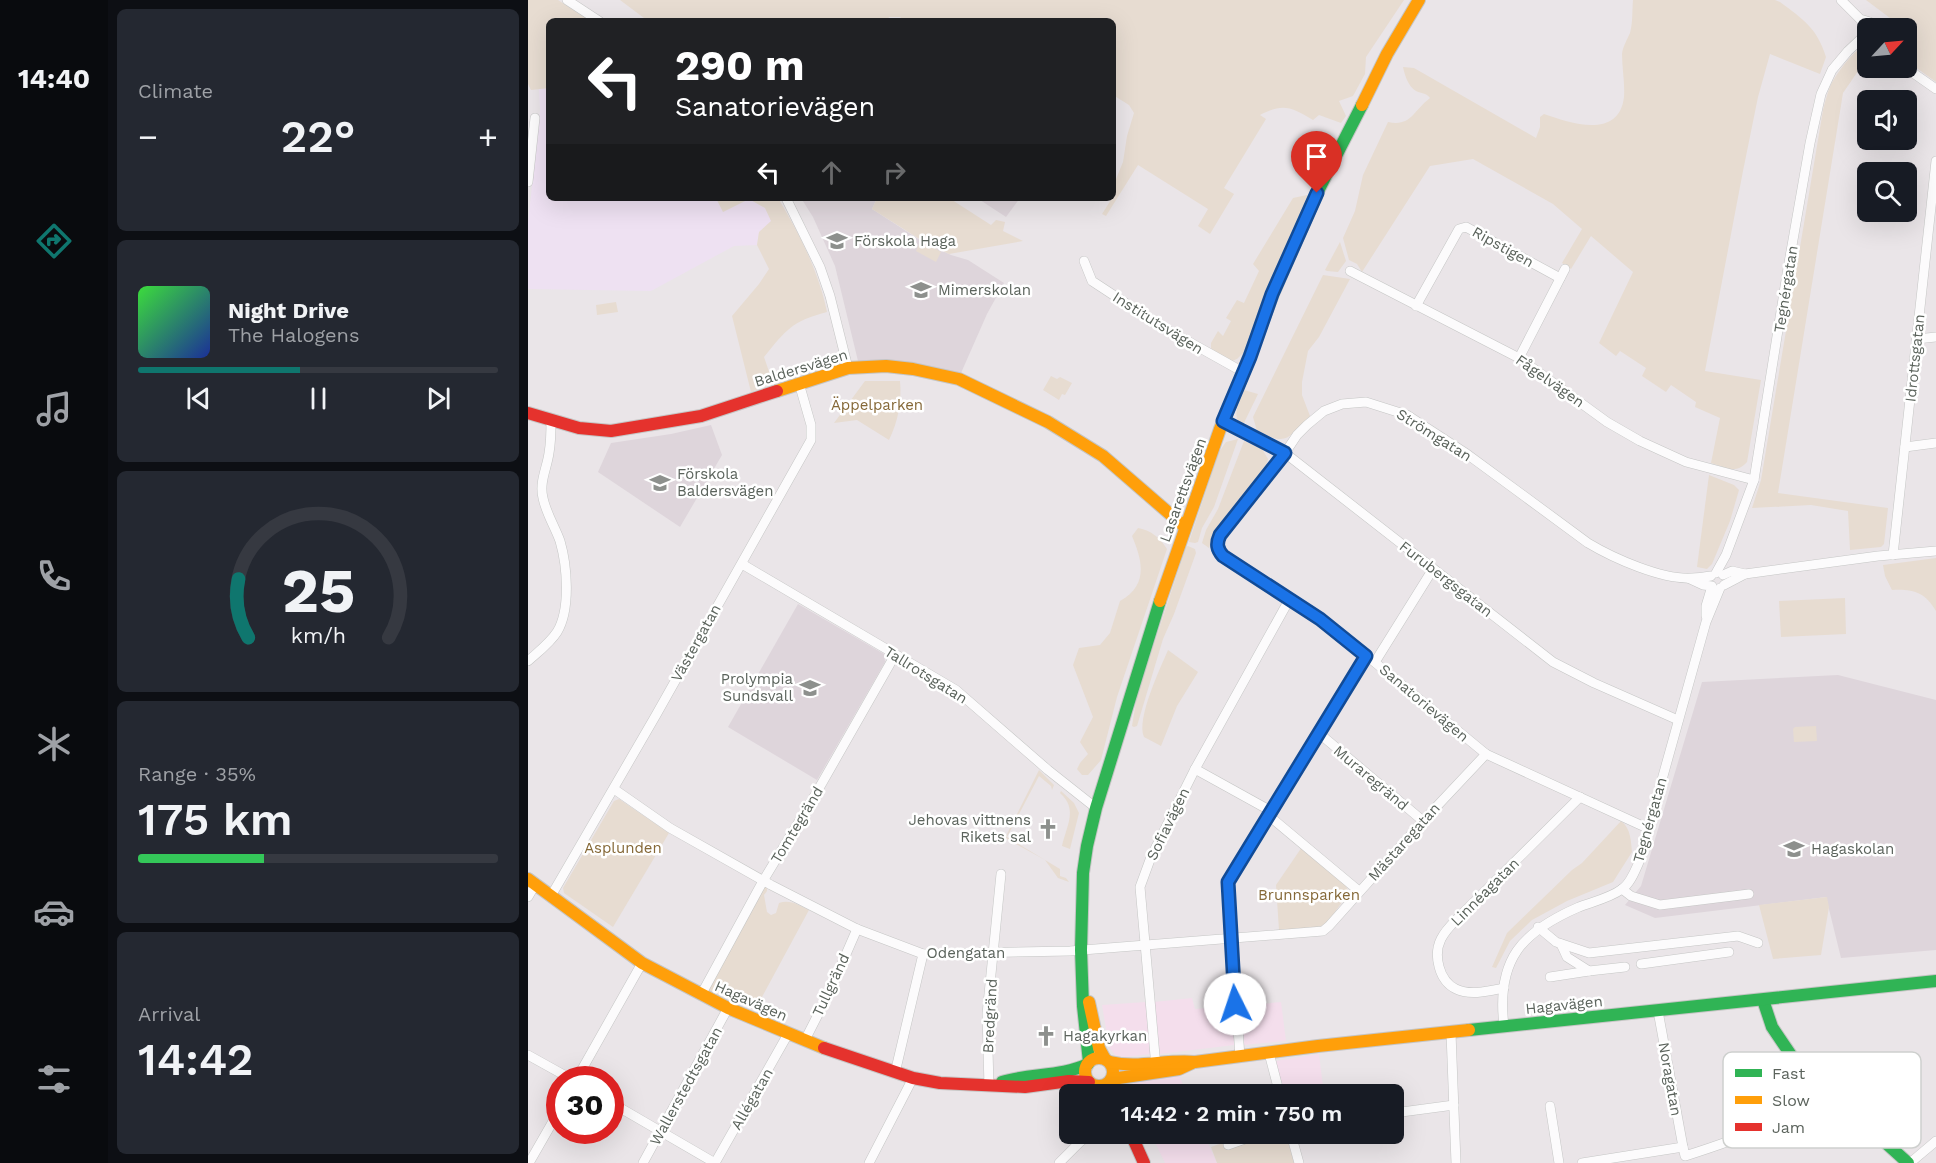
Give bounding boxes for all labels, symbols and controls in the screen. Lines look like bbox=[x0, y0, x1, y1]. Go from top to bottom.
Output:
north arrow bbox=[1857, 18, 1917, 78]
map controls bbox=[1857, 18, 1917, 222]
text: 290 m bbox=[675, 41, 805, 90]
icon: left bbox=[576, 42, 654, 120]
text: 14:40 bbox=[18, 63, 90, 95]
text: Climate bbox=[138, 79, 213, 103]
button: sound bbox=[1857, 90, 1917, 150]
text: Sanatorievägen bbox=[675, 91, 875, 123]
text: 22° bbox=[281, 110, 355, 163]
text: − bbox=[138, 117, 158, 156]
text: + bbox=[478, 117, 498, 156]
pin bbox=[1291, 131, 1342, 193]
icon: arrive bbox=[1300, 140, 1333, 173]
icon: left bbox=[752, 156, 785, 189]
icon: ahead bbox=[815, 156, 848, 189]
icon: right bbox=[878, 156, 911, 189]
button: search bbox=[1857, 162, 1917, 222]
icon: directions bbox=[33, 220, 75, 262]
street label: Ripstigen bbox=[1469, 223, 1537, 271]
school or university icon: Förskola Haga bbox=[825, 229, 849, 253]
place label: Förskola Haga bbox=[854, 232, 957, 250]
street label: Tegnérgatan bbox=[1770, 244, 1802, 334]
school or university icon: Mimerskolan bbox=[909, 278, 933, 302]
place label: Mimerskolan bbox=[938, 281, 1031, 299]
street label: Institutsvägen bbox=[1109, 288, 1207, 358]
text: Night Drive bbox=[228, 298, 349, 323]
street label: Idrottsgatan bbox=[1901, 313, 1929, 403]
text: The Halogens bbox=[228, 323, 360, 347]
street label: Baldersvägen bbox=[752, 345, 850, 391]
street label: Fågelvägen bbox=[1512, 351, 1588, 411]
icon: previous bbox=[182, 382, 215, 415]
icon: pause bbox=[302, 382, 335, 415]
icon: next bbox=[422, 382, 455, 415]
icon: music bbox=[33, 388, 75, 430]
park label: Äppelparken bbox=[831, 396, 923, 414]
street label: Strömgatan bbox=[1393, 405, 1475, 465]
street label: Lasarettsvägen bbox=[1156, 435, 1210, 545]
place label: Förskola Baldersvägen bbox=[677, 465, 773, 500]
school or university icon: Förskola Baldersvägen bbox=[648, 471, 672, 495]
street label: Furubergsgatan bbox=[1396, 537, 1496, 621]
icon: phone bbox=[33, 555, 75, 597]
text: 25 bbox=[281, 555, 355, 628]
street label: Västergatan bbox=[667, 601, 725, 685]
text: km/h bbox=[290, 624, 346, 649]
street label: Tallrotsgatan bbox=[881, 642, 971, 708]
street label: Sanatorievägen bbox=[1376, 660, 1472, 746]
place label: Prolympia Sundsvall bbox=[721, 670, 794, 705]
school or university icon: Prolympia Sundsvall bbox=[798, 676, 822, 700]
icon: climate bbox=[33, 723, 75, 765]
street label: Muraregränd bbox=[1330, 742, 1412, 814]
text: Range · 35% bbox=[138, 762, 256, 786]
street label: Tegnérgatan bbox=[1629, 775, 1671, 865]
street label: Tomtegränd bbox=[767, 783, 827, 867]
street label: Sofiavägen bbox=[1143, 785, 1193, 863]
text: 175 km bbox=[138, 793, 293, 846]
street label: Mästaregatan bbox=[1364, 799, 1444, 885]
place label: Jehovas vittnens Rikets sal bbox=[908, 811, 1031, 846]
church icon: Jehovas vittnens Rikets sal bbox=[1036, 817, 1060, 841]
school or university icon: Hagaskolan bbox=[1782, 837, 1806, 861]
park label: Asplunden bbox=[584, 839, 662, 857]
place label: Hagaskolan bbox=[1811, 840, 1894, 858]
street label: Linnéagatan bbox=[1447, 854, 1523, 930]
park label: Brunnsparken bbox=[1258, 886, 1360, 904]
icon: car bbox=[33, 891, 75, 933]
street label: Odengatan bbox=[927, 944, 1005, 962]
street label: Tullgränd bbox=[809, 951, 853, 1019]
position arrow bbox=[1203, 972, 1267, 1036]
street label: Hagavägen bbox=[712, 977, 790, 1025]
street label: Bredgränd bbox=[979, 978, 1001, 1054]
street label: Hagavägen bbox=[1524, 992, 1604, 1018]
text: Arrival bbox=[138, 1002, 200, 1026]
street label: Wallerstedtsgatan bbox=[646, 1024, 726, 1148]
church icon: Hagakyrkan bbox=[1034, 1024, 1058, 1048]
place label: Hagakyrkan bbox=[1063, 1027, 1147, 1045]
text: 14:42 bbox=[138, 1033, 253, 1086]
street label: Noragatan bbox=[1655, 1041, 1685, 1117]
legend bbox=[1723, 1052, 1921, 1148]
icon: filters bbox=[33, 1058, 75, 1100]
text: Fast bbox=[1772, 1064, 1805, 1083]
street label: Allégatan bbox=[727, 1065, 777, 1133]
speed limit sign: 30 bbox=[546, 1066, 624, 1144]
text: Slow bbox=[1772, 1091, 1810, 1110]
text: 14:42 · 2 min · 750 m bbox=[1121, 1101, 1342, 1126]
text: Jam bbox=[1772, 1118, 1805, 1137]

